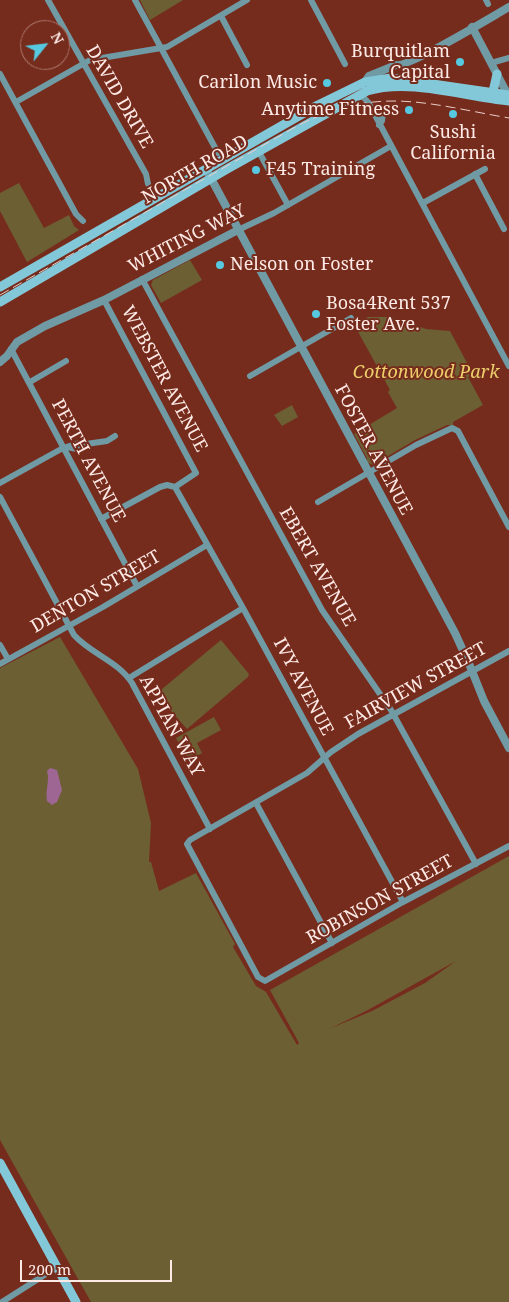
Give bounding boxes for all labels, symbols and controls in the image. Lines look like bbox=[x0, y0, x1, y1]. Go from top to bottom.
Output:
north arrow bbox=[20, 20, 70, 70]
text: N bbox=[47, 29, 69, 47]
place label: Burquitlam Capital bbox=[351, 41, 450, 84]
street label: DAVID DRIVE bbox=[81, 42, 157, 152]
marker: Burquitlam Capital bbox=[454, 56, 466, 68]
place label: Carilon Music bbox=[198, 72, 317, 94]
marker: Carilon Music bbox=[321, 77, 333, 89]
place label: Anytime Fitness bbox=[261, 99, 399, 121]
marker: Anytime Fitness bbox=[403, 104, 415, 116]
marker: Sushi California bbox=[447, 108, 459, 120]
place label: Sushi California bbox=[410, 122, 496, 164]
street label: NORTH ROAD bbox=[138, 131, 252, 209]
place label: F45 Training bbox=[266, 159, 375, 181]
marker: F45 Training bbox=[250, 164, 262, 176]
street label: WHITING WAY bbox=[125, 200, 249, 278]
place label: Nelson on Foster bbox=[230, 254, 373, 276]
marker: Nelson on Foster bbox=[214, 259, 226, 271]
place label: Bosa4Rent 537 Foster Ave. bbox=[326, 293, 451, 336]
street label: WEBSTER AVENUE bbox=[116, 302, 212, 456]
marker: Bosa4Rent 537 Foster Ave. bbox=[310, 308, 322, 320]
park label: Cottonwood Park bbox=[353, 362, 499, 384]
street label: FOSTER AVENUE bbox=[330, 381, 416, 519]
street label: PERTH AVENUE bbox=[47, 396, 129, 526]
street label: EBERT AVENUE bbox=[274, 504, 360, 630]
street label: DENTON STREET bbox=[27, 546, 165, 638]
street label: IVY AVENUE bbox=[268, 635, 338, 739]
street label: FAIRVIEW STREET bbox=[341, 638, 491, 734]
street label: APPIAN WAY bbox=[134, 672, 208, 780]
street label: ROBINSON STREET bbox=[303, 851, 457, 949]
scale bar bbox=[22, 1250, 175, 1282]
text: 200 m bbox=[28, 1259, 71, 1279]

